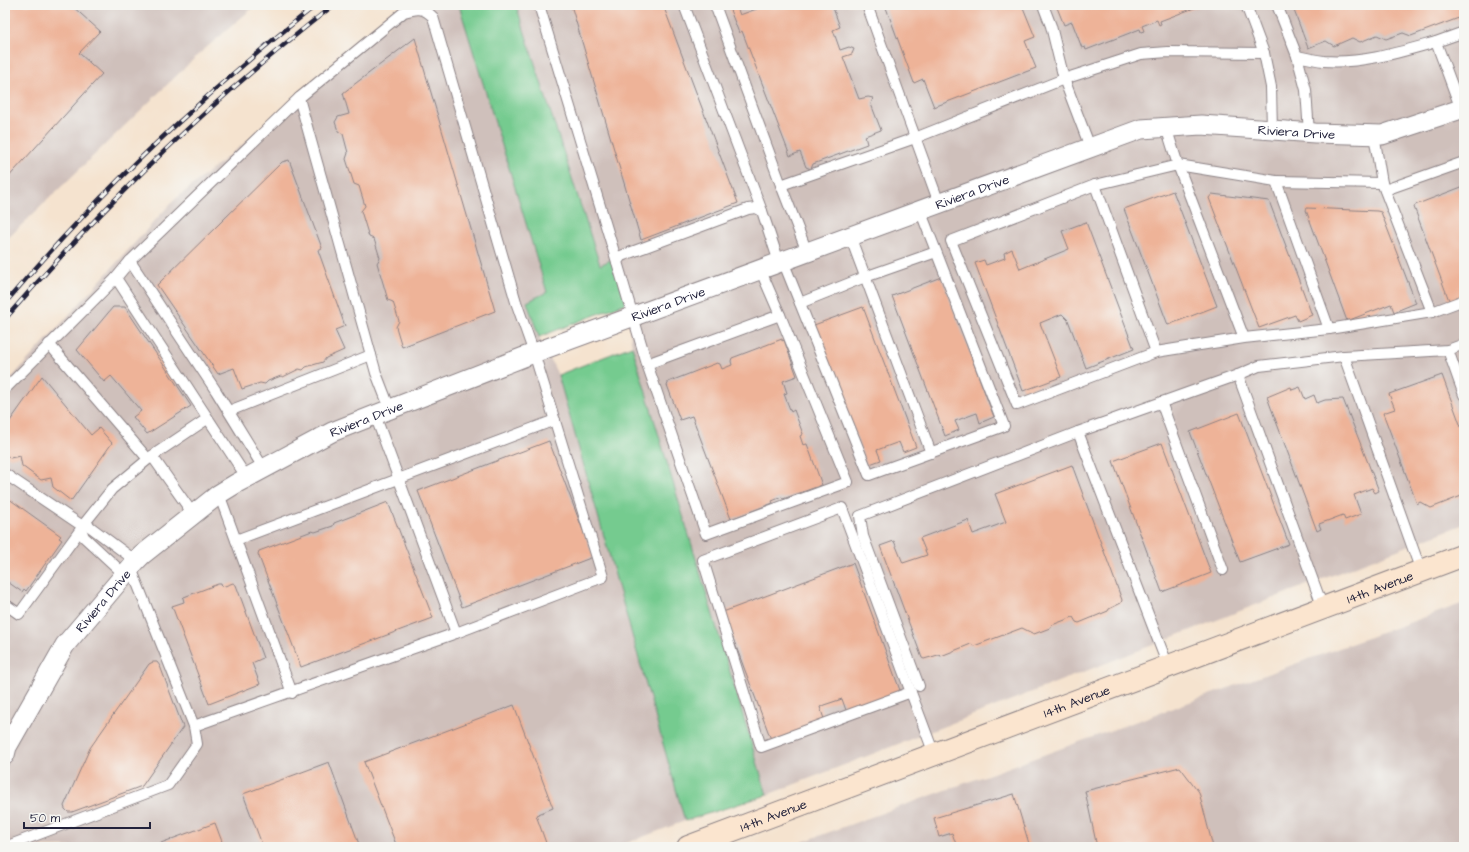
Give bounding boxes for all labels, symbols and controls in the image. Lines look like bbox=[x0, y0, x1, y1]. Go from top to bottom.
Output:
street label: Riviera Drive bbox=[1257, 121, 1335, 144]
street label: Riviera Drive bbox=[933, 170, 1012, 214]
street label: Riviera Drive bbox=[629, 283, 708, 326]
street label: Riviera Drive bbox=[327, 397, 406, 442]
street label: Riviera Drive bbox=[72, 566, 135, 636]
street label: 14th Avenue bbox=[1344, 567, 1416, 608]
street label: 14th Avenue bbox=[1041, 681, 1113, 722]
street label: 14th Avenue bbox=[738, 795, 809, 837]
scale bar bbox=[24, 804, 150, 830]
text: 50 m bbox=[30, 810, 61, 827]

